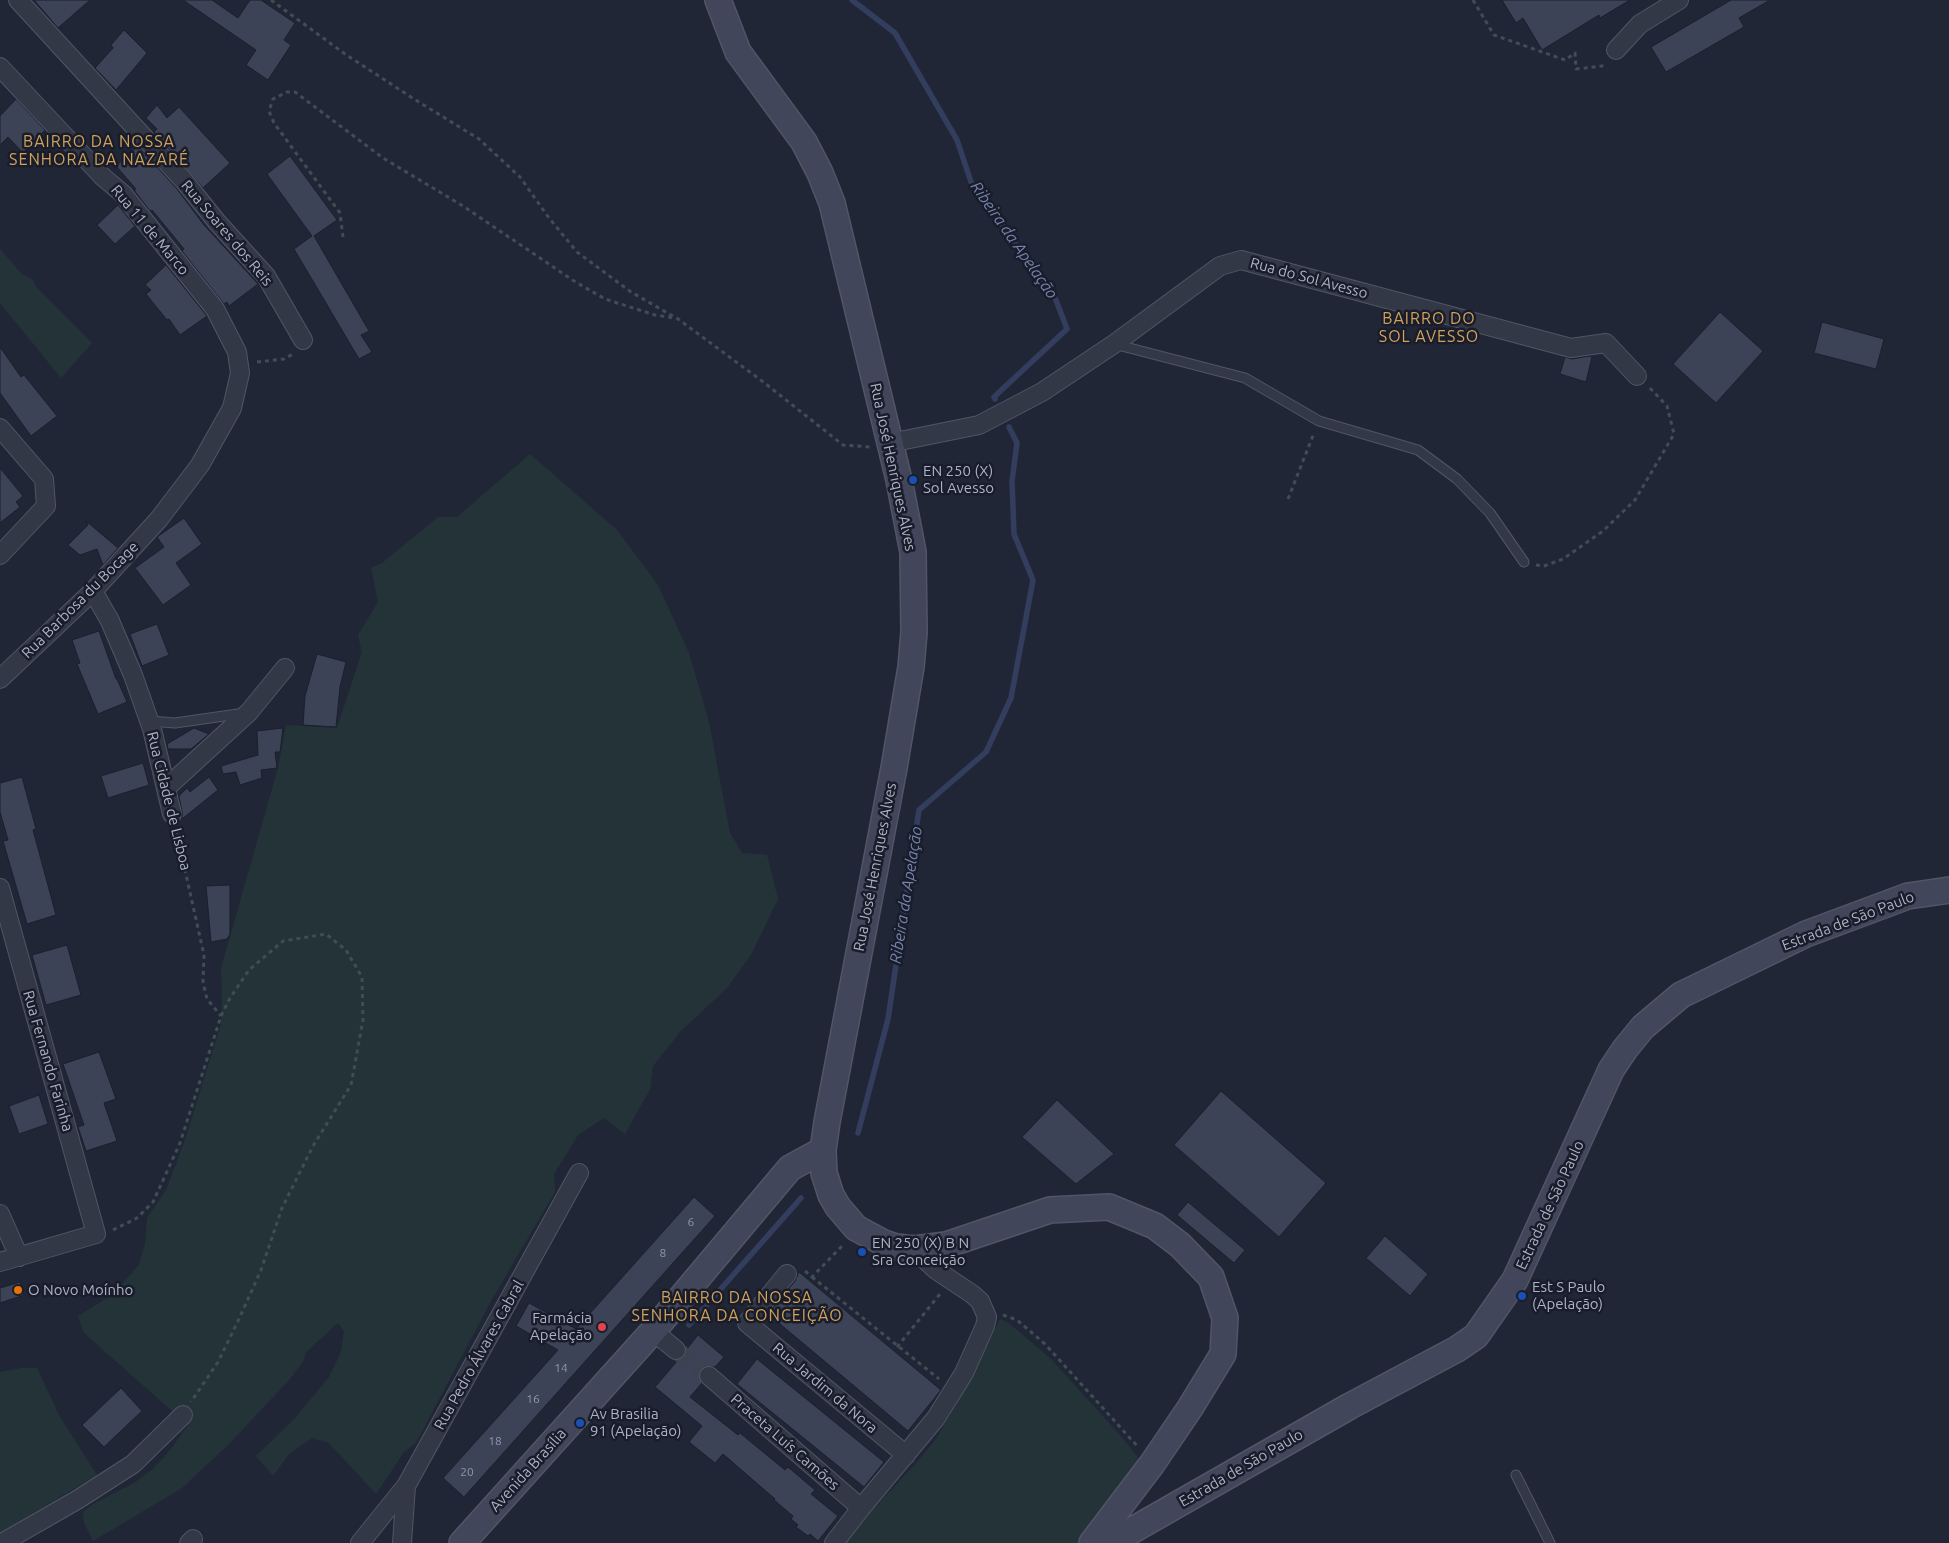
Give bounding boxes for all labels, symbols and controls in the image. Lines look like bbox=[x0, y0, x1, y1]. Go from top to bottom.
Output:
district label: BAIRRO DA NOSSA SENHORA DA NAZARÉ bbox=[7, 132, 191, 170]
street label: Rua Soares dos Reis bbox=[178, 176, 276, 290]
water label: Ribeira da Apelação bbox=[966, 178, 1062, 302]
street label: Rua 11 de Marco bbox=[107, 181, 193, 279]
street label: Rua do Sol Avesso bbox=[1248, 254, 1370, 302]
district label: BAIRRO DO SOL AVESSO bbox=[1378, 309, 1480, 347]
street label: Rua José Henriques Alves bbox=[866, 381, 920, 553]
place label: EN 250 (X) Sol Avesso bbox=[923, 462, 994, 497]
marker: EN 250 (X) Sol Avesso bbox=[907, 474, 919, 486]
street label: Rua Barbosa du Bocage bbox=[18, 538, 142, 662]
street label: Rua Cidade de Lisboa bbox=[143, 730, 195, 872]
street label: Rua José Henriques Alves bbox=[850, 781, 900, 953]
water label: Ribeira da Apelação bbox=[886, 825, 926, 965]
street label: Estrada de São Paulo bbox=[1779, 887, 1917, 955]
street label: Rua Fernando Farinha bbox=[19, 988, 77, 1134]
street label: Estrada de São Paulo bbox=[1512, 1138, 1588, 1272]
house number: 6 bbox=[688, 1215, 694, 1229]
place label: EN 250 (X) B N Sra Conceição bbox=[872, 1234, 969, 1269]
house number: 8 bbox=[660, 1246, 666, 1260]
marker: EN 250 (X) B N Sra Conceição bbox=[856, 1246, 868, 1258]
street label: Rua Pedro Álvares Cabral bbox=[430, 1277, 528, 1433]
place label: Est S Paulo (Apelação) bbox=[1532, 1278, 1605, 1313]
place label: O Novo Moínho bbox=[28, 1281, 133, 1299]
marker: O Novo Moínho bbox=[12, 1284, 24, 1296]
district label: BAIRRO DA NOSSA SENHORA DA CONCEIÇÃO bbox=[629, 1288, 845, 1326]
marker: Est S Paulo (Apelação) bbox=[1516, 1290, 1528, 1302]
place label: Farmácia Apelação bbox=[530, 1309, 592, 1344]
marker: Farmácia Apelação bbox=[596, 1321, 608, 1333]
street label: Rua Jardim da Nora bbox=[769, 1339, 881, 1437]
house number: 14 bbox=[554, 1361, 568, 1375]
street label: Praceta Luís Camões bbox=[727, 1390, 843, 1494]
house number: 16 bbox=[526, 1392, 540, 1406]
place label: Av Brasilia 91 (Apelação) bbox=[590, 1405, 681, 1440]
marker: Av Brasilia 91 (Apelação) bbox=[574, 1417, 586, 1429]
street label: Avenida Brasília bbox=[486, 1425, 570, 1515]
street label: Estrada de São Paulo bbox=[1176, 1425, 1306, 1511]
house number: 18 bbox=[488, 1434, 502, 1448]
house number: 20 bbox=[460, 1465, 474, 1479]

